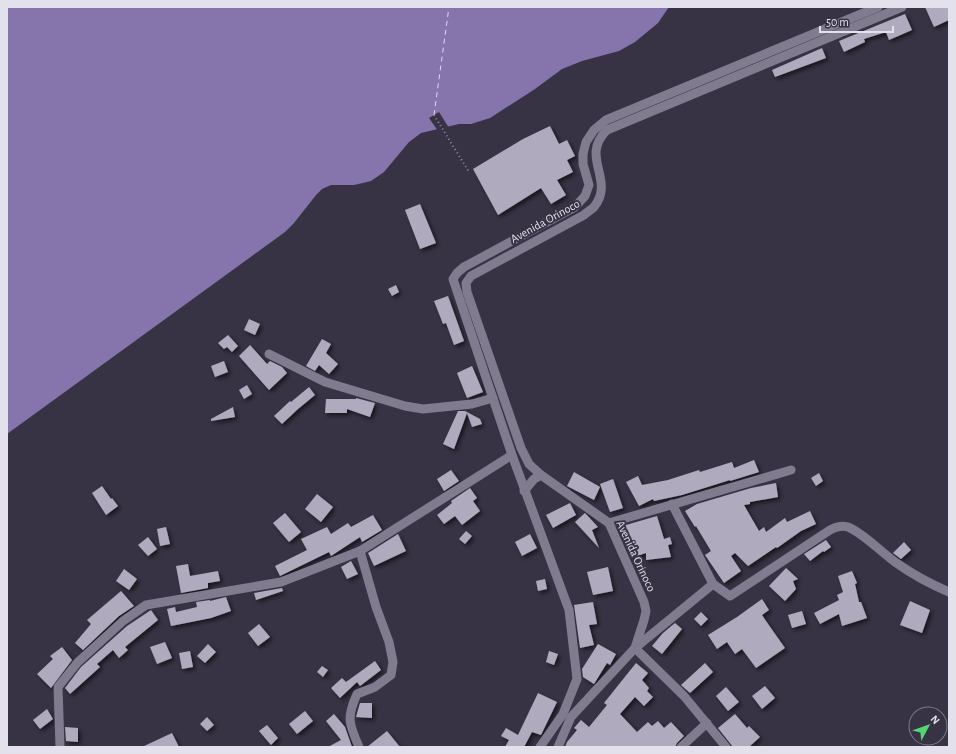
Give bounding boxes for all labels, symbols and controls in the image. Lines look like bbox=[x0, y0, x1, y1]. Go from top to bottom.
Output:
scale bar bbox=[820, 8, 893, 34]
text: 50 m bbox=[826, 16, 849, 28]
street label: Avenida Orinoco bbox=[508, 197, 582, 245]
street label: Avenida Orinoco bbox=[614, 519, 658, 594]
north arrow bbox=[908, 706, 948, 746]
text: N bbox=[929, 713, 942, 726]

